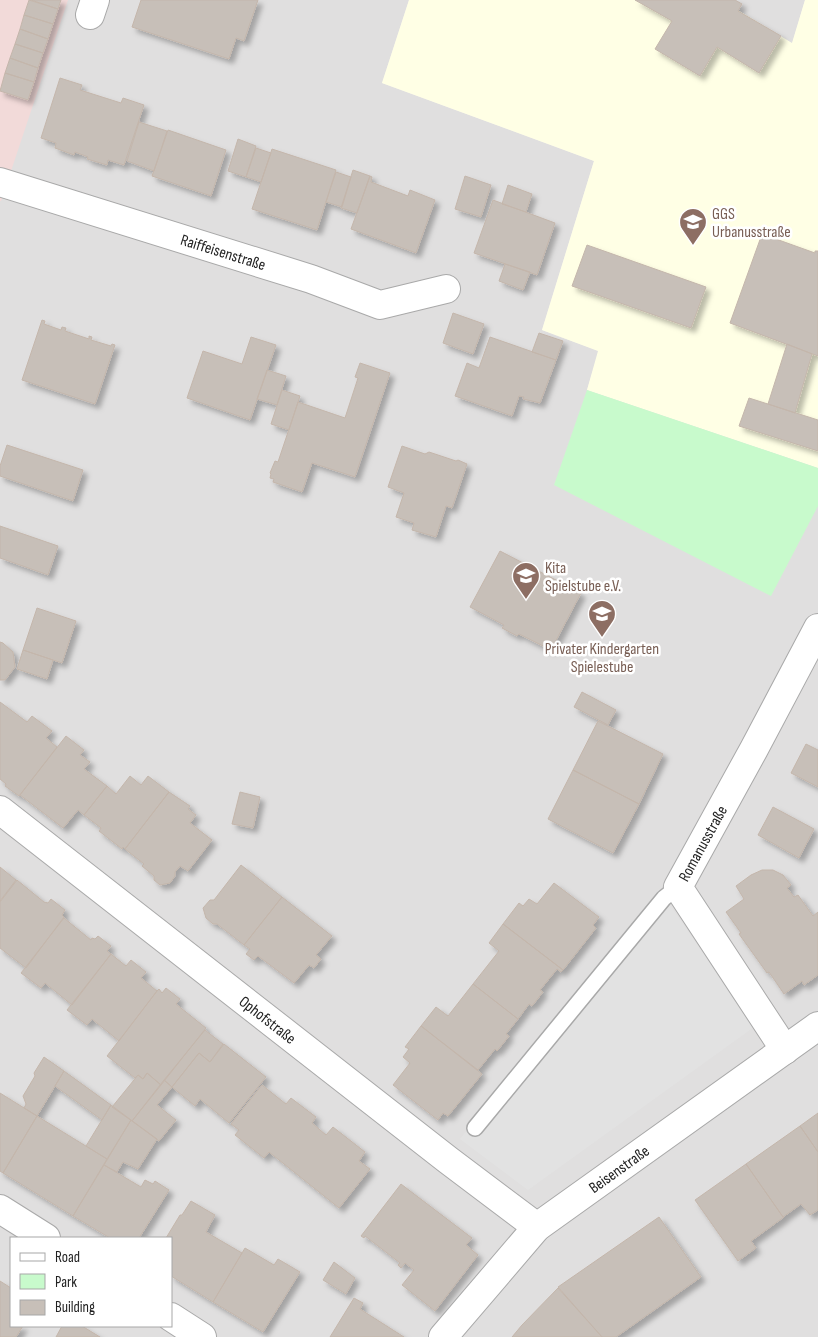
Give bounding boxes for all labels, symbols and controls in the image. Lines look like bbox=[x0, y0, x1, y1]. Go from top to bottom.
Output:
place label: GGS Urbanusstraße bbox=[712, 205, 791, 242]
school or university icon: GGS Urbanusstraße bbox=[678, 207, 708, 246]
street label: Raiffeisenstraße bbox=[178, 231, 268, 275]
place label: Kita Spielstube e.V. bbox=[545, 559, 621, 596]
school or university icon: Kita Spielstube e.V. bbox=[511, 561, 541, 600]
school or university icon: Privater Kindergarten Spielestube bbox=[587, 599, 617, 638]
place label: Privater Kindergarten Spielestube bbox=[545, 640, 659, 677]
street label: Romanusstraße bbox=[675, 803, 732, 885]
street label: Ophofstraße bbox=[235, 992, 299, 1049]
street label: Beisenstraße bbox=[585, 1142, 653, 1198]
legend bbox=[10, 1237, 172, 1327]
text: Road bbox=[55, 1248, 80, 1267]
text: Park bbox=[55, 1273, 77, 1292]
text: Building bbox=[55, 1298, 95, 1317]

